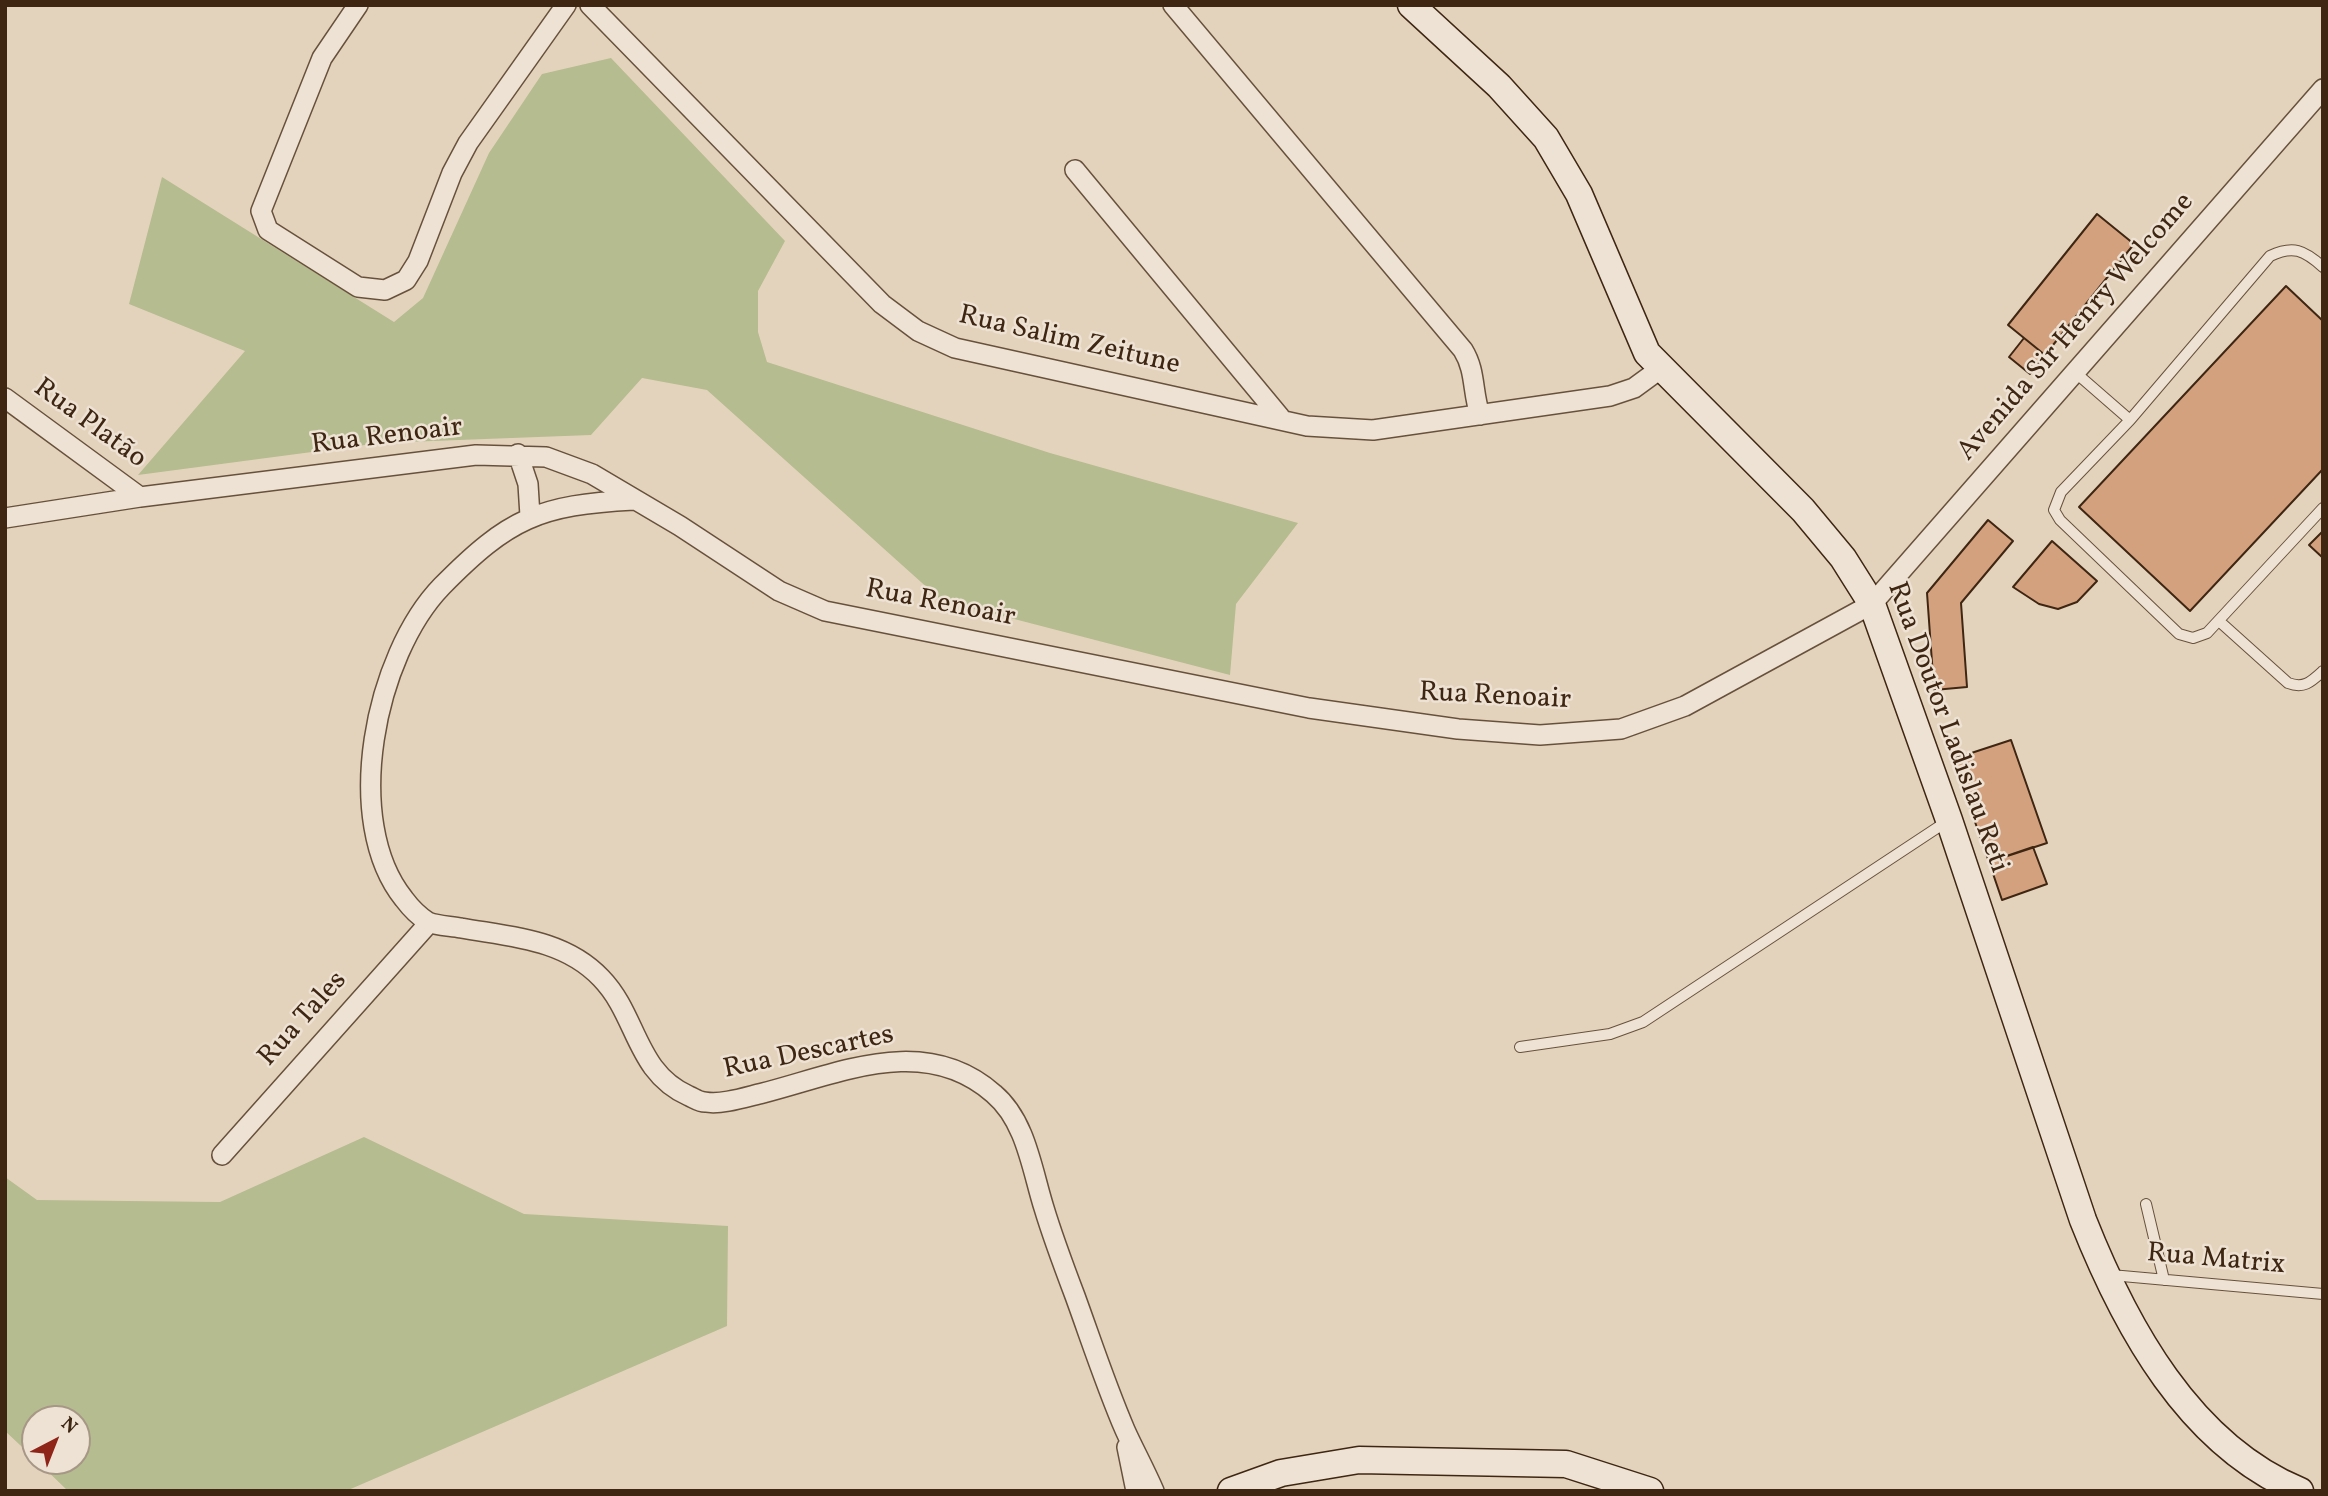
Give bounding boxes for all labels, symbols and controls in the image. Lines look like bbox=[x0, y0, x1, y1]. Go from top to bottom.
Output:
street label: Avenida Sir Henry Welcome bbox=[1951, 187, 2203, 469]
street label: Rua Salim Zeitune bbox=[955, 300, 1183, 384]
street label: Rua Platão bbox=[26, 373, 152, 477]
street label: Rua Renoair bbox=[309, 412, 465, 464]
street label: Rua Renoair bbox=[862, 574, 1018, 636]
street label: Rua Doutor Ladislau Reti bbox=[1878, 578, 2014, 878]
street label: Rua Renoair bbox=[1418, 677, 1572, 719]
street label: Rua Tales bbox=[252, 965, 356, 1075]
street label: Rua Descartes bbox=[721, 1020, 897, 1088]
street label: Rua Matrix bbox=[2145, 1238, 2287, 1284]
north arrow bbox=[21, 1405, 91, 1475]
text: N bbox=[55, 1412, 83, 1440]

